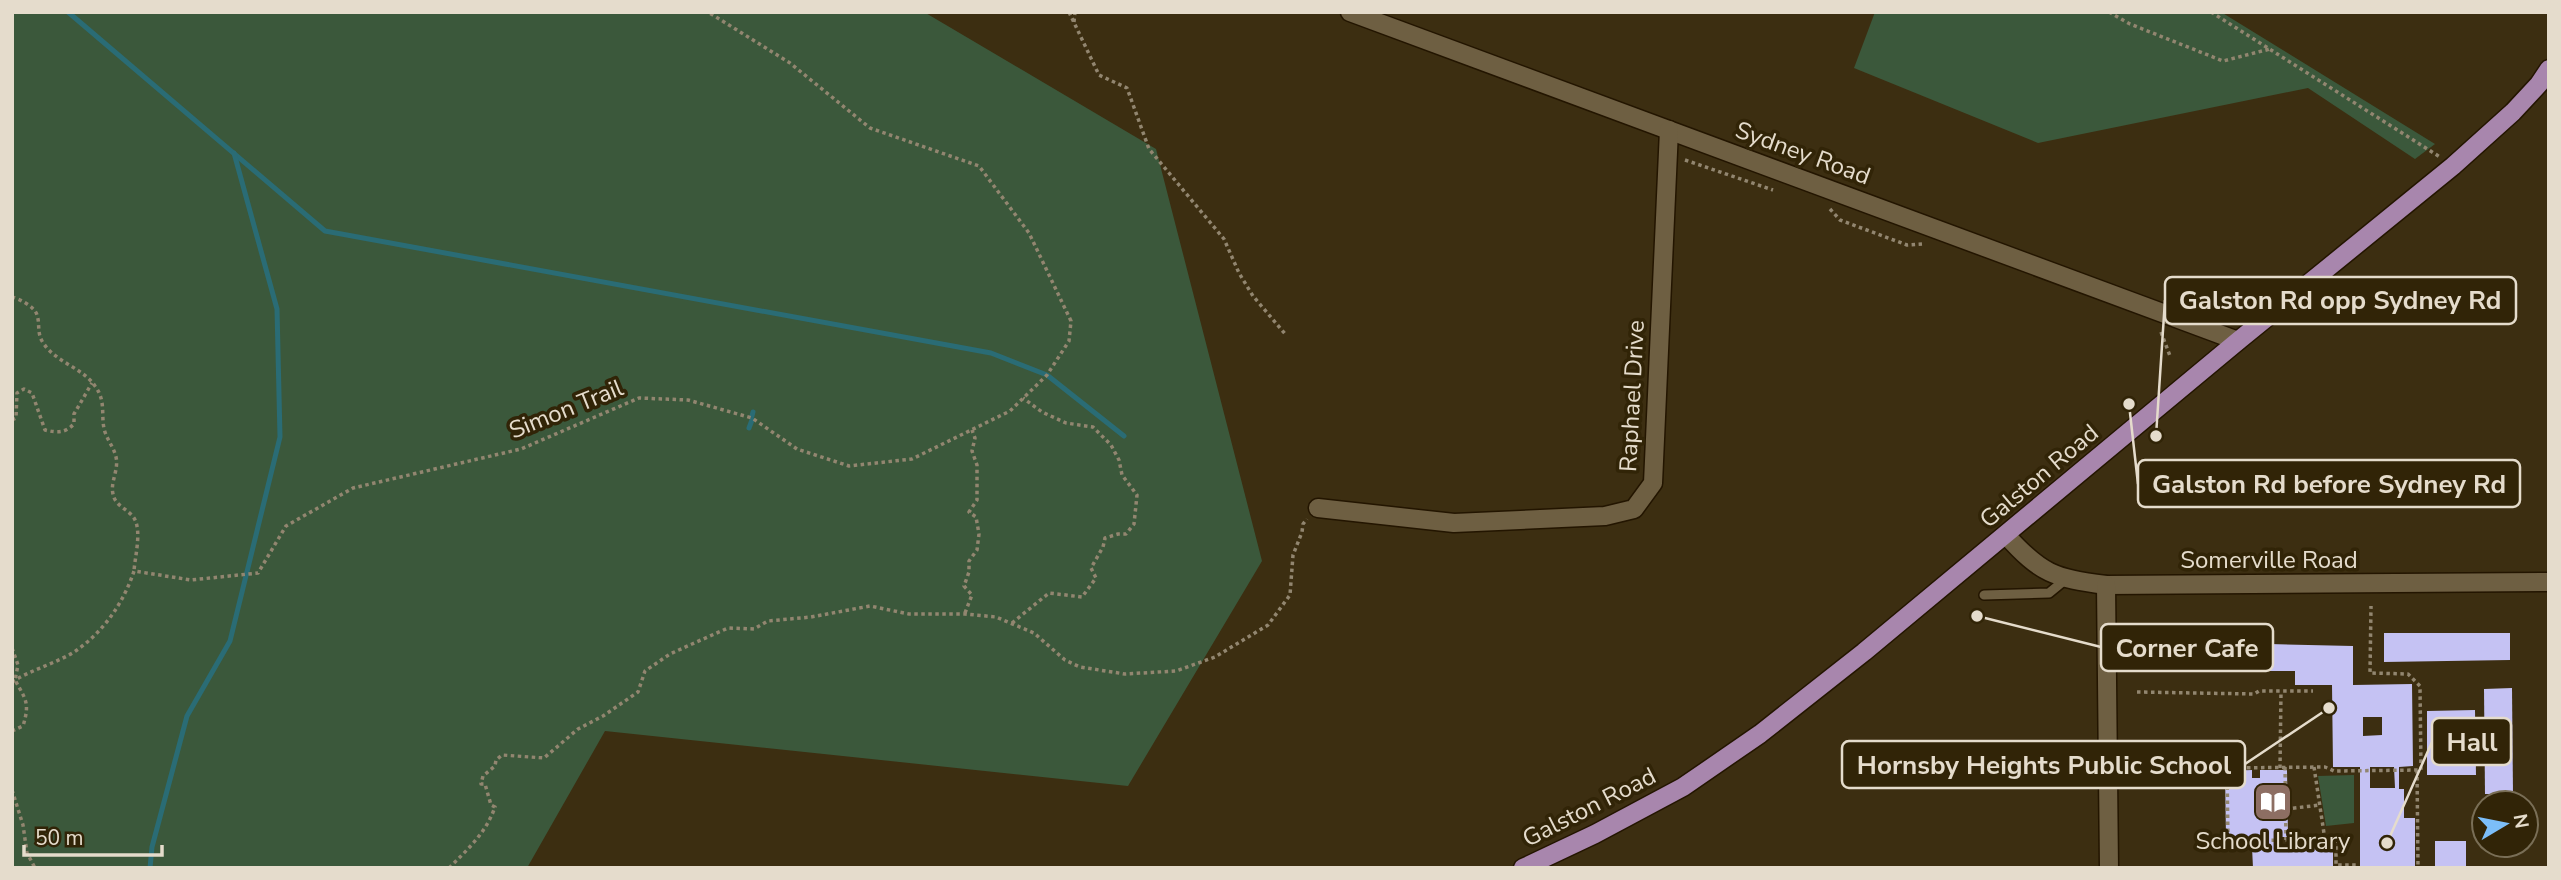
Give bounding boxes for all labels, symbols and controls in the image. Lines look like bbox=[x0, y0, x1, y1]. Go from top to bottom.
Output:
street label: Sydney Road bbox=[1731, 114, 1875, 192]
callout: Galston Rd opp Sydney Rd bbox=[2165, 277, 2516, 324]
text: Galston Rd opp Sydney Rd bbox=[2179, 283, 2501, 318]
street label: Raphael Drive bbox=[1612, 319, 1652, 473]
street label: Simon Trail bbox=[504, 372, 628, 446]
street label: Galston Road bbox=[1973, 417, 2105, 535]
callout: Galston Rd before Sydney Rd bbox=[2138, 460, 2520, 507]
text: Galston Rd before Sydney Rd bbox=[2152, 467, 2506, 502]
street label: Somerville Road bbox=[2180, 544, 2358, 576]
callout: Corner Cafe bbox=[2101, 624, 2273, 671]
text: Corner Cafe bbox=[2115, 631, 2259, 666]
callout: Hall bbox=[2432, 718, 2511, 765]
text: Hall bbox=[2447, 725, 2498, 760]
callout: Hornsby Heights Public School bbox=[1842, 741, 2245, 788]
text: Hornsby Heights Public School bbox=[1857, 748, 2232, 783]
street label: Galston Road bbox=[1517, 760, 1661, 854]
library icon: School Library bbox=[2252, 781, 2294, 823]
north arrow bbox=[2470, 789, 2540, 859]
text: N bbox=[2507, 812, 2535, 830]
scale bar bbox=[24, 814, 163, 858]
text: 50 m bbox=[35, 824, 84, 852]
place label: School Library bbox=[2196, 825, 2351, 857]

